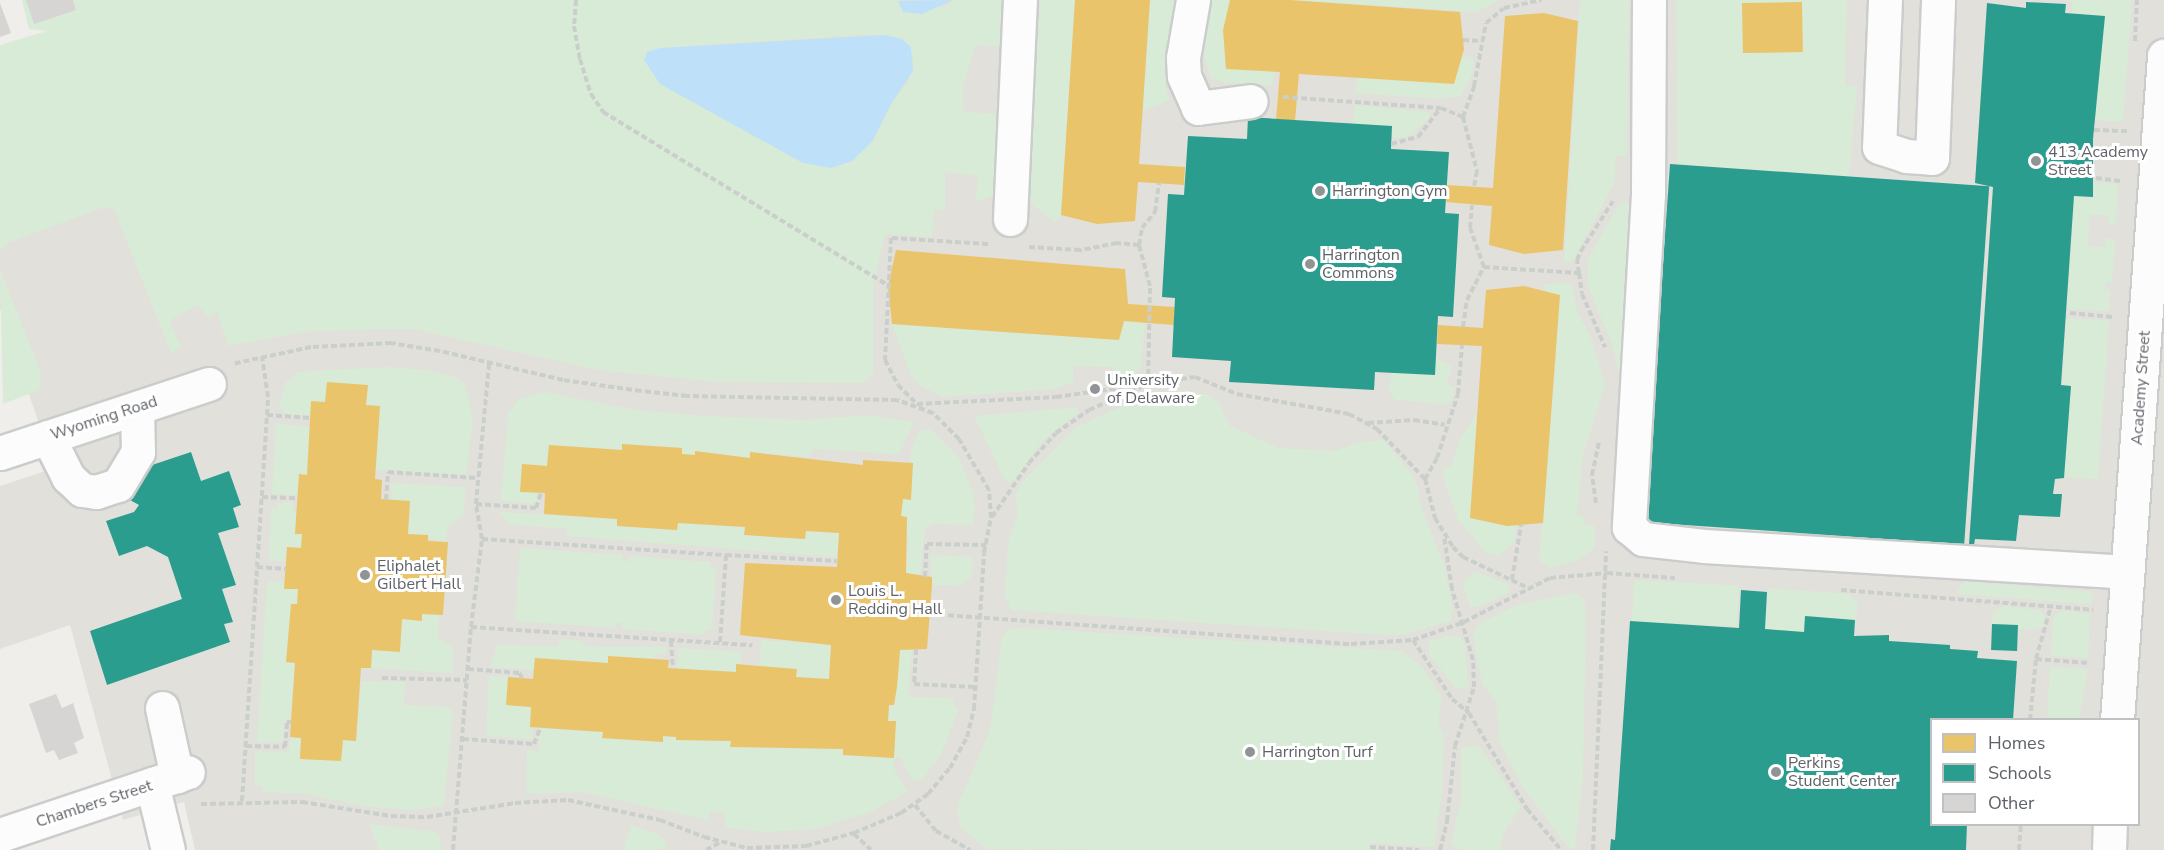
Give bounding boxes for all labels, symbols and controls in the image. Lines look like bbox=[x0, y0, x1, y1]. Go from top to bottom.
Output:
place label: 413 Academy Street bbox=[2048, 142, 2148, 180]
marker: 413 Academy Street bbox=[2029, 154, 2043, 168]
place label: Harrington Gym bbox=[1332, 181, 1447, 201]
marker: Harrington Gym bbox=[1313, 184, 1327, 198]
place label: Harrington Commons bbox=[1322, 245, 1400, 283]
marker: Harrington Commons bbox=[1303, 257, 1317, 271]
street label: Academy Street bbox=[2127, 330, 2155, 446]
place label: University of Delaware bbox=[1107, 370, 1195, 408]
marker: University of Delaware bbox=[1088, 382, 1102, 396]
street label: Wyoming Road bbox=[48, 392, 160, 444]
place label: Eliphalet Gilbert Hall bbox=[377, 556, 461, 594]
marker: Eliphalet Gilbert Hall bbox=[358, 568, 372, 582]
place label: Louis L. Redding Hall bbox=[848, 581, 942, 619]
marker: Louis L. Redding Hall bbox=[829, 593, 843, 607]
legend bbox=[1930, 718, 2140, 826]
text: Homes bbox=[1988, 731, 2045, 755]
place label: Harrington Turf bbox=[1262, 742, 1373, 762]
marker: Harrington Turf bbox=[1243, 745, 1257, 759]
place label: Perkins Student Center bbox=[1788, 753, 1897, 791]
text: Schools bbox=[1988, 761, 2052, 785]
marker: Perkins Student Center bbox=[1769, 765, 1783, 779]
street label: Chambers Street bbox=[34, 776, 154, 832]
text: Other bbox=[1988, 791, 2034, 815]

